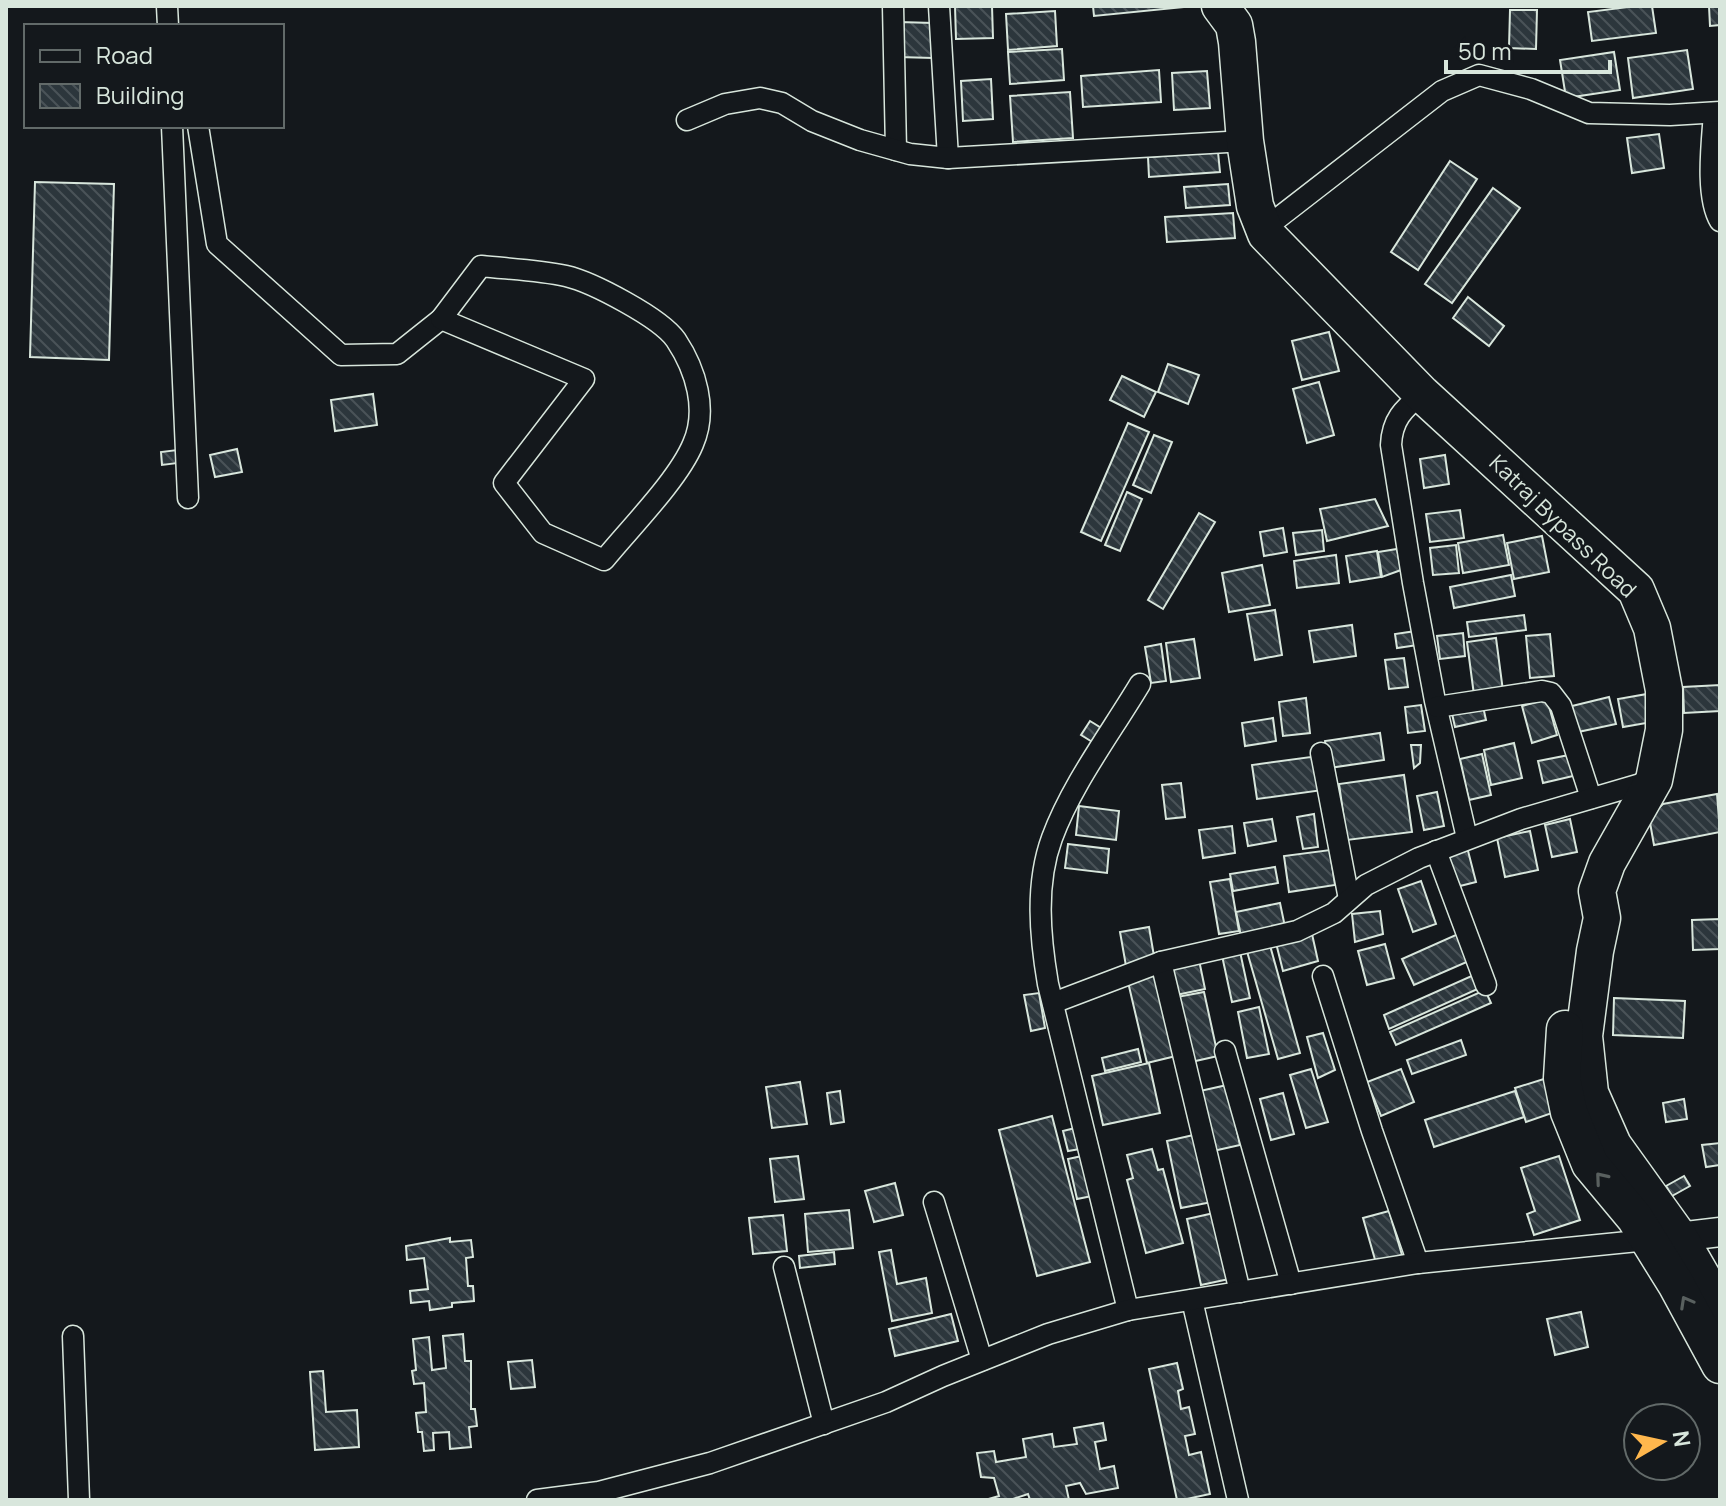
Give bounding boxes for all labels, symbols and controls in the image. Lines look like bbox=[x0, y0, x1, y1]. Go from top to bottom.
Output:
legend bbox=[24, 24, 284, 128]
scale bar bbox=[1446, 24, 1610, 74]
text: 50 m bbox=[1458, 34, 1512, 67]
text: Road bbox=[96, 38, 153, 71]
text: Building bbox=[96, 78, 184, 111]
street label: Katraj Bypass Road bbox=[1483, 448, 1643, 604]
one-way arrow bbox=[1596, 1173, 1611, 1187]
one-way arrow bbox=[1680, 1296, 1695, 1310]
north arrow bbox=[1622, 1402, 1702, 1482]
text: N bbox=[1666, 1429, 1698, 1449]

